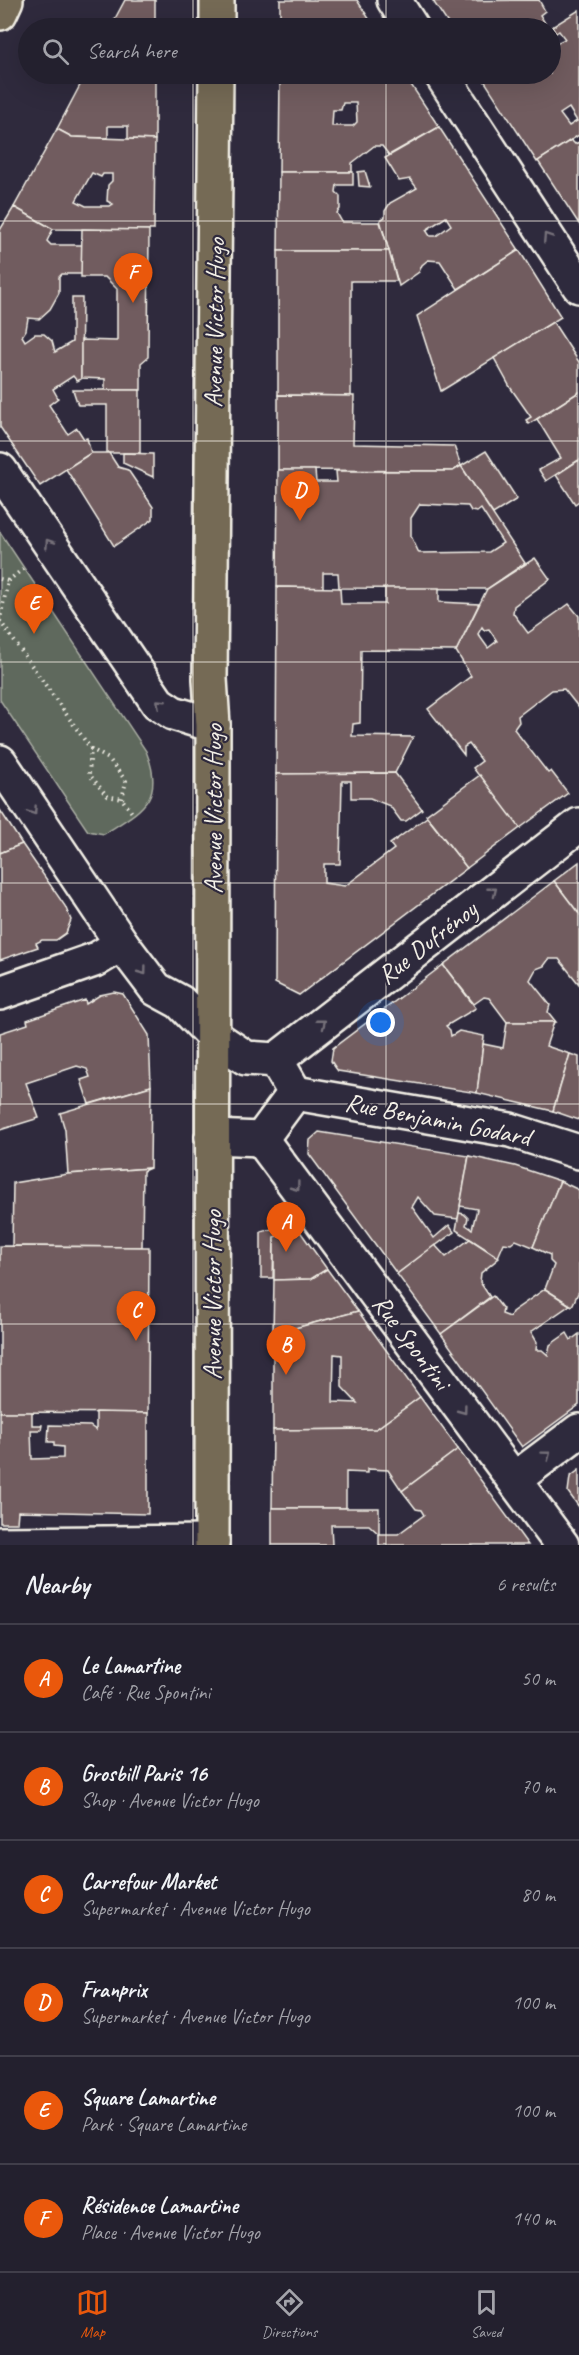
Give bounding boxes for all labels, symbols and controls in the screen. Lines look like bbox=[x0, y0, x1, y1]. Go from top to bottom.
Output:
search box bbox=[18, 18, 561, 84]
icon: search bbox=[39, 35, 72, 68]
text: Search here bbox=[87, 37, 177, 65]
one-way arrow bbox=[543, 232, 554, 243]
street label: Avenue Victor Hugo bbox=[197, 236, 233, 408]
pin: F bbox=[114, 254, 152, 303]
pin: D bbox=[280, 472, 320, 521]
one-way arrow bbox=[45, 539, 56, 550]
pin: E bbox=[15, 584, 54, 634]
one-way arrow bbox=[157, 699, 167, 710]
street label: Avenue Victor Hugo bbox=[197, 722, 230, 894]
one-way arrow bbox=[25, 804, 36, 815]
one-way arrow bbox=[486, 888, 497, 899]
street label: Rue Dufrénoy bbox=[371, 892, 485, 992]
one-way arrow bbox=[135, 965, 146, 976]
your location bbox=[366, 1008, 395, 1037]
one-way arrow bbox=[315, 1019, 326, 1030]
street label: Rue Benjamin Godard bbox=[342, 1085, 537, 1154]
one-way arrow bbox=[288, 1180, 299, 1191]
pin: A bbox=[266, 1202, 306, 1252]
street label: Avenue Victor Hugo bbox=[196, 1208, 229, 1380]
street label: Rue Spontini bbox=[365, 1288, 460, 1399]
pin: C bbox=[116, 1292, 156, 1341]
pin: B bbox=[266, 1326, 306, 1375]
one-way arrow bbox=[456, 1403, 467, 1414]
one-way arrow bbox=[540, 1451, 551, 1462]
text: Nearby bbox=[24, 1568, 89, 1601]
text: 6 results bbox=[496, 1572, 555, 1597]
text: Le Lamartine bbox=[81, 1652, 180, 1680]
text: A bbox=[38, 1666, 49, 1691]
text: 50 m bbox=[521, 1666, 555, 1691]
text: Café · Rue Spontini bbox=[81, 1680, 210, 1705]
text: Grosbill Paris 16 bbox=[81, 1760, 207, 1788]
text: B bbox=[38, 1774, 49, 1799]
text: 70 m bbox=[521, 1774, 555, 1799]
text: Shop · Avenue Victor Hugo bbox=[81, 1788, 259, 1813]
text: Carrefour Market bbox=[81, 1868, 216, 1896]
text: C bbox=[39, 1882, 48, 1907]
text: 80 m bbox=[521, 1882, 555, 1907]
text: Supermarket · Avenue Victor Hugo bbox=[81, 1896, 310, 1921]
text: Franprix bbox=[81, 1976, 147, 2004]
text: D bbox=[38, 1990, 49, 2015]
text: 100 m bbox=[512, 1990, 555, 2015]
text: Supermarket · Avenue Victor Hugo bbox=[81, 2004, 310, 2029]
text: Square Lamartine bbox=[81, 2084, 215, 2112]
text: E bbox=[38, 2098, 49, 2123]
text: 100 m bbox=[512, 2098, 555, 2123]
text: Park · Square Lamartine bbox=[81, 2112, 246, 2137]
text: Résidence Lamartine bbox=[81, 2192, 238, 2220]
text: F bbox=[39, 2206, 48, 2231]
text: 140 m bbox=[512, 2206, 555, 2231]
text: Place · Avenue Victor Hugo bbox=[81, 2220, 260, 2245]
tab: Map bbox=[76, 2286, 109, 2342]
tab: Directions bbox=[262, 2286, 317, 2342]
tab: Saved bbox=[470, 2286, 503, 2342]

